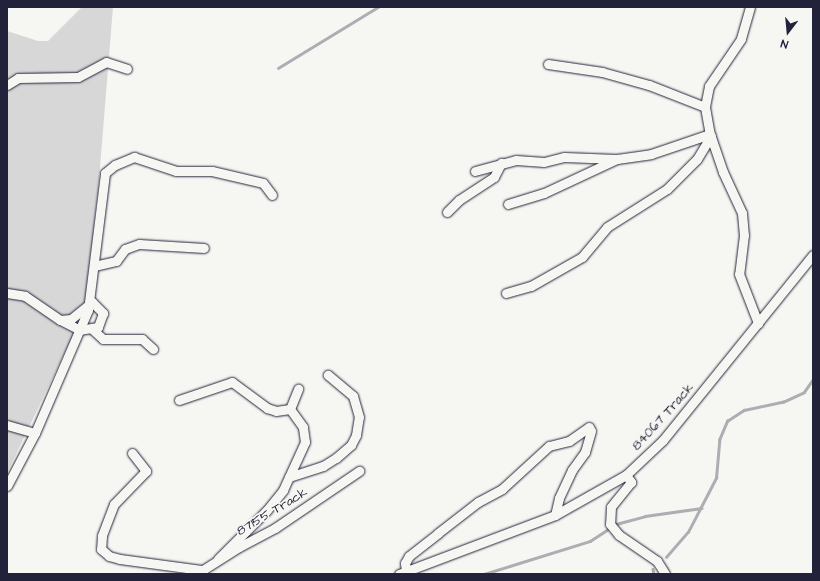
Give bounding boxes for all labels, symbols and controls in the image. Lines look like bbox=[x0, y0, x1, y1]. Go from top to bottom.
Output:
north arrow bbox=[768, 12, 808, 52]
text: N bbox=[779, 36, 790, 52]
street label: 84067 Track bbox=[629, 380, 697, 454]
street label: 87155 Track bbox=[234, 485, 310, 539]

